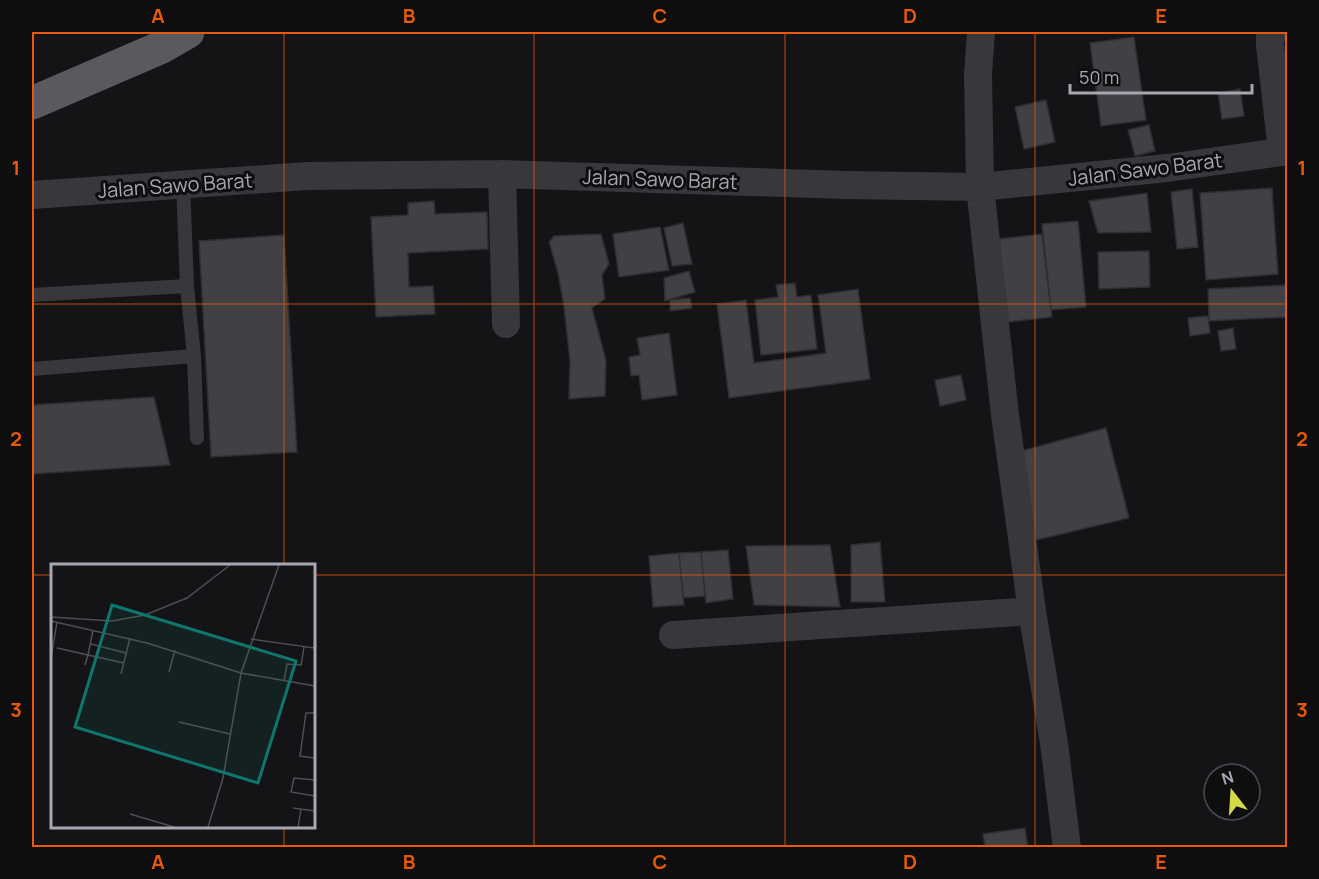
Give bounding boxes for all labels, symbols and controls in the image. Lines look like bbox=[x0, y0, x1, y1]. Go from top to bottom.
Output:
text: A bbox=[151, 2, 165, 29]
text: B bbox=[403, 2, 416, 29]
text: C bbox=[653, 2, 667, 29]
text: D bbox=[903, 2, 917, 29]
text: E bbox=[1155, 2, 1167, 29]
scale bar bbox=[1070, 57, 1252, 95]
text: 50 m bbox=[1079, 65, 1119, 89]
street label: Jalan Sawo Barat bbox=[1066, 146, 1224, 192]
text: 1 bbox=[12, 154, 20, 181]
text: 1 bbox=[1298, 154, 1306, 181]
street label: Jalan Sawo Barat bbox=[582, 163, 738, 195]
street label: Jalan Sawo Barat bbox=[97, 166, 253, 204]
text: 2 bbox=[10, 425, 22, 452]
text: 2 bbox=[1296, 425, 1308, 452]
inset map bbox=[51, 564, 315, 828]
text: 3 bbox=[10, 696, 22, 723]
text: 3 bbox=[1296, 696, 1308, 723]
north arrow bbox=[1202, 762, 1262, 822]
text: N bbox=[1219, 765, 1236, 790]
text: A bbox=[151, 848, 165, 875]
text: B bbox=[403, 848, 416, 875]
text: C bbox=[653, 848, 667, 875]
text: D bbox=[903, 848, 917, 875]
text: E bbox=[1155, 848, 1167, 875]

